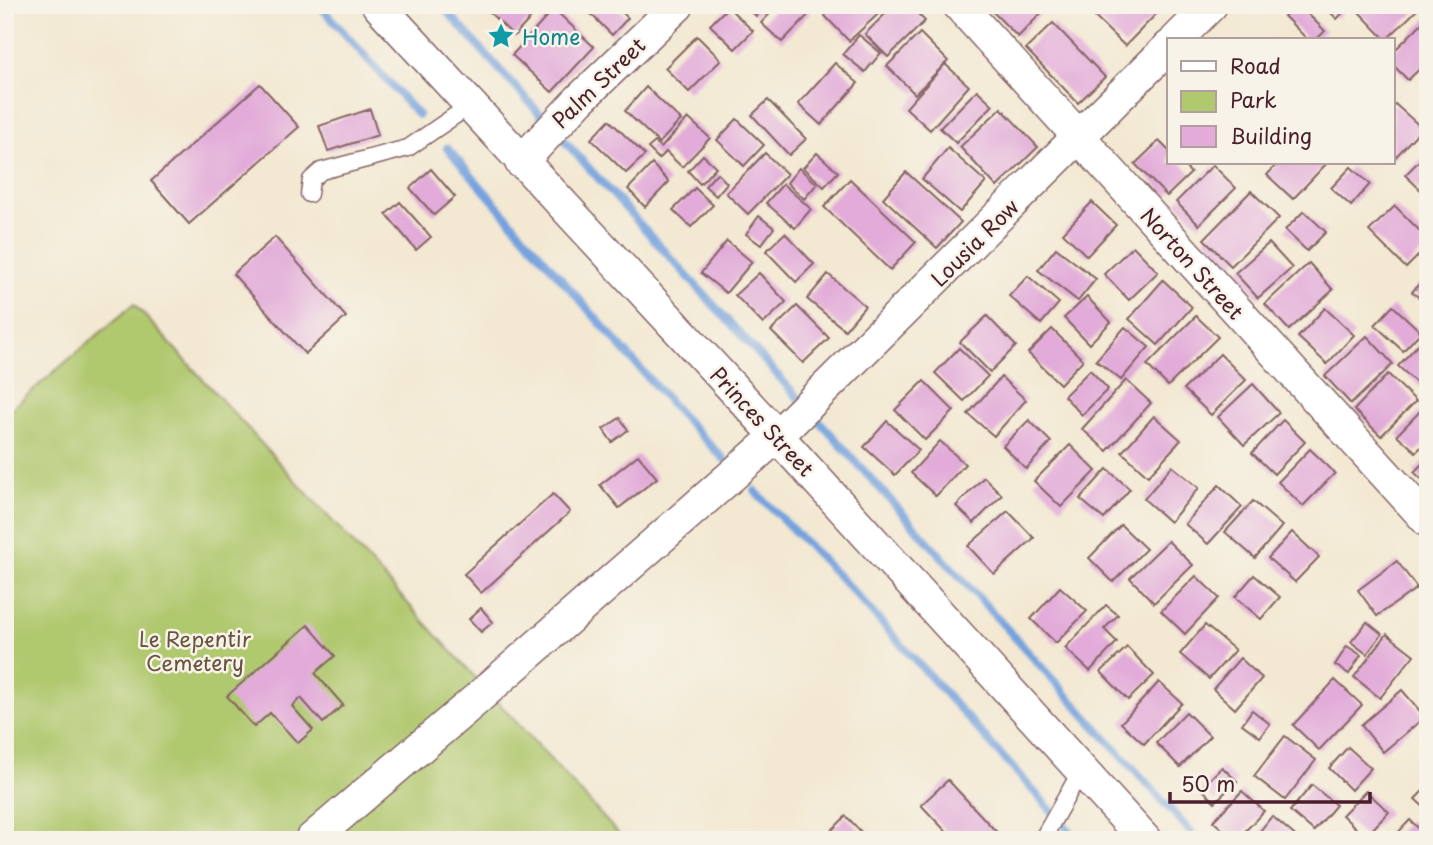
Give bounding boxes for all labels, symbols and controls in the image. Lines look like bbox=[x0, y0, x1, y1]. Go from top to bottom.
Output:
place label: Home bbox=[522, 20, 580, 52]
place icon: Home bbox=[486, 21, 516, 51]
street label: Palm Street bbox=[544, 29, 652, 135]
legend bbox=[1167, 38, 1394, 164]
text: Road bbox=[1230, 49, 1281, 81]
text: Park bbox=[1230, 83, 1277, 115]
text: Building bbox=[1230, 119, 1312, 151]
street label: Lousia Row bbox=[923, 191, 1025, 293]
street label: Norton Street bbox=[1134, 200, 1252, 326]
street label: Princes Street bbox=[704, 359, 822, 483]
park label: Le Repentir Cemetery bbox=[139, 622, 252, 678]
scale bar bbox=[1170, 761, 1370, 805]
text: 50 m bbox=[1181, 767, 1235, 799]

